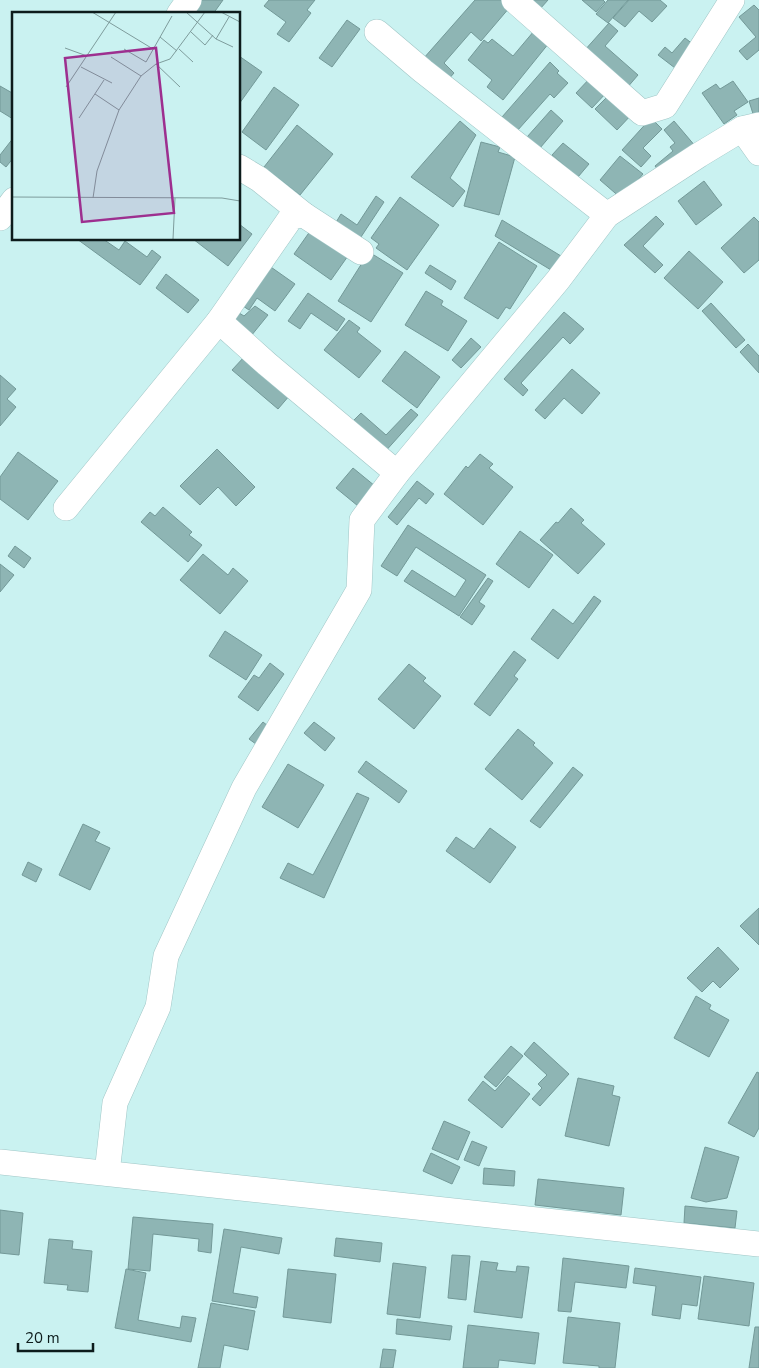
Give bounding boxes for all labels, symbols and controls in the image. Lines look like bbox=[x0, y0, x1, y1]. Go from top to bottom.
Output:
inset map bbox=[12, 12, 240, 240]
scale bar bbox=[18, 1320, 92, 1352]
text: 20 m bbox=[25, 1328, 60, 1348]

